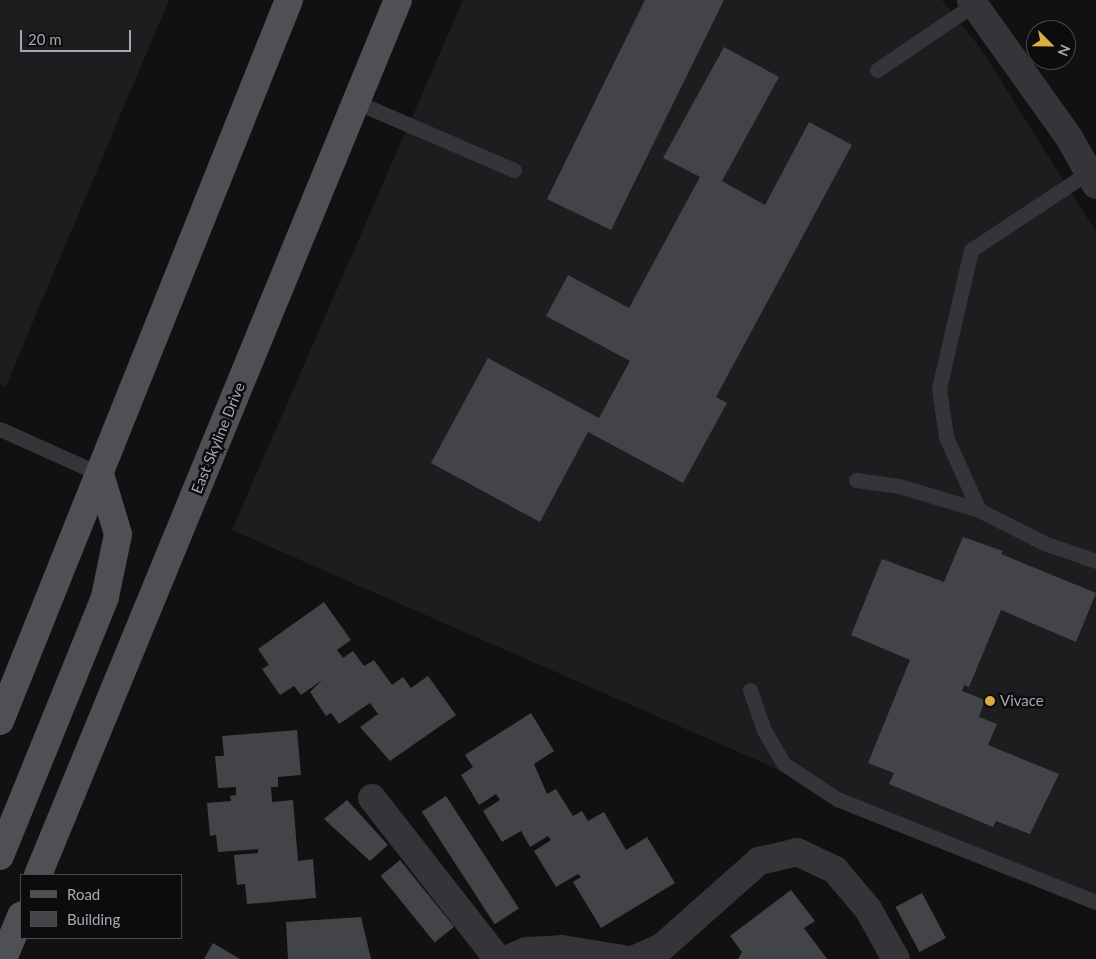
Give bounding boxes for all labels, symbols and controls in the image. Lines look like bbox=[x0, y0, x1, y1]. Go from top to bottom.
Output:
scale bar bbox=[22, 20, 134, 52]
north arrow bbox=[1026, 20, 1076, 70]
text: 20 m bbox=[28, 30, 62, 48]
text: N bbox=[1054, 42, 1074, 59]
street label: East Skyline Drive bbox=[188, 380, 248, 496]
place label: Vivace bbox=[1000, 692, 1044, 710]
marker: Vivace bbox=[984, 695, 996, 707]
legend bbox=[20, 874, 182, 939]
text: Road bbox=[67, 885, 100, 903]
text: Building bbox=[67, 910, 120, 928]

